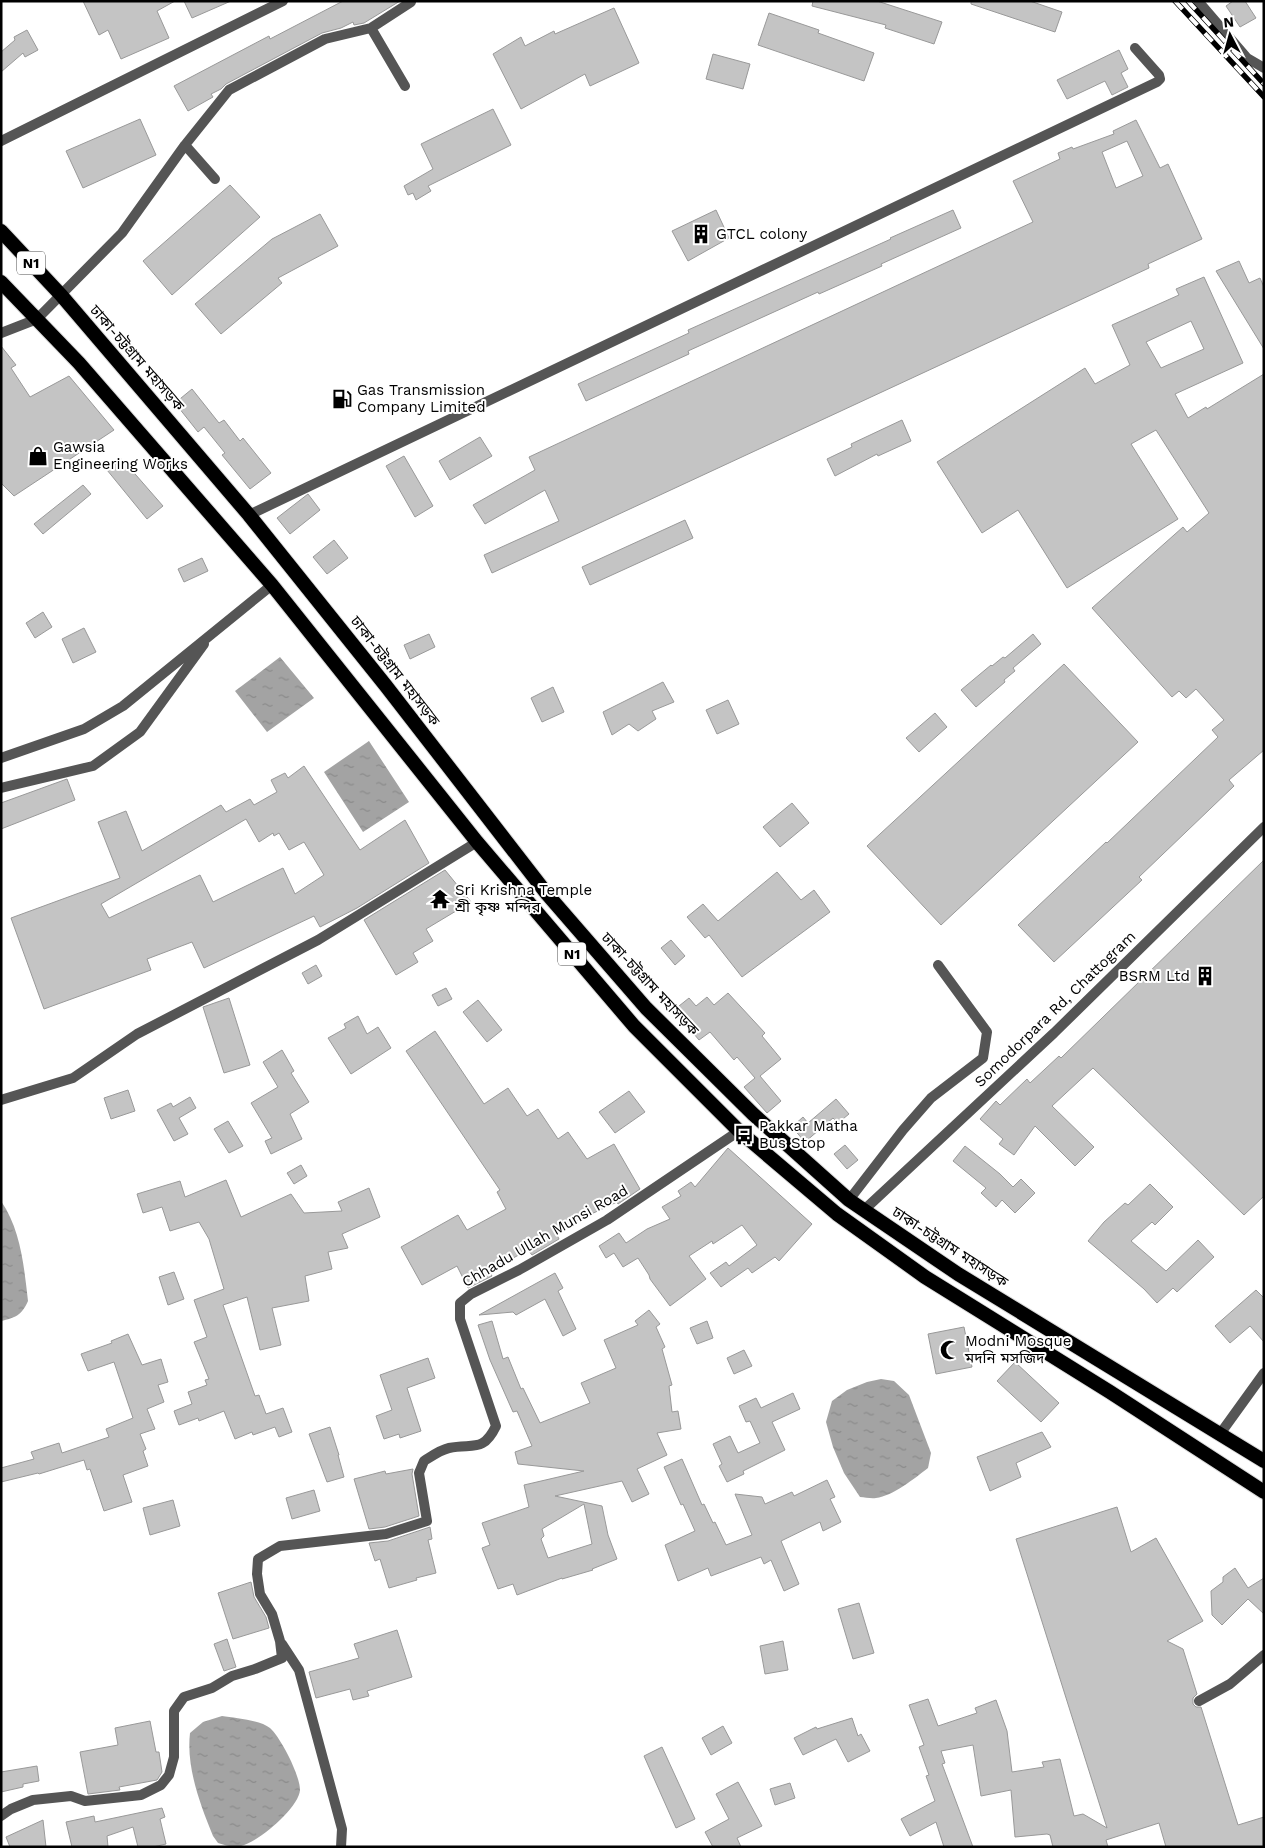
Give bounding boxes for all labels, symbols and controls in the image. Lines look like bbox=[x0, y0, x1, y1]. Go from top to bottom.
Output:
north arrow bbox=[1205, 10, 1255, 60]
text: N bbox=[1223, 14, 1235, 31]
building icon: GTCL colony bbox=[690, 223, 712, 245]
place label: GTCL colony bbox=[716, 225, 807, 243]
road number: N1 bbox=[17, 252, 45, 274]
street label: ঢাকা-চট্টগ্রাম মহাসড়ক bbox=[85, 301, 188, 415]
place label: Gas Transmission Company Limited bbox=[357, 381, 486, 416]
fuel station icon: Gas Transmission Company Limited bbox=[331, 388, 353, 410]
place label: Gawsia Engineering Works bbox=[53, 438, 188, 473]
shop icon: Gawsia Engineering Works bbox=[27, 445, 49, 467]
street label: ঢাকা-চট্টগ্রাম মহাসড়ক bbox=[346, 612, 444, 730]
place label: Sri Krishna Temple শ্রী কৃষ্ণ মন্দির bbox=[454, 881, 592, 916]
temple icon: Sri Krishna Temple শ্রী কৃষ্ণ মন্দির bbox=[429, 888, 451, 910]
street label: Somodorpara Rd, Chattogram bbox=[971, 927, 1139, 1091]
street label: ঢাকা-চট্টগ্রাম মহাসড়ক bbox=[597, 928, 703, 1040]
road number: N1 bbox=[558, 942, 586, 966]
building icon: BSRM Ltd bbox=[1194, 965, 1216, 987]
place label: BSRM Ltd bbox=[1119, 967, 1190, 985]
place label: Pakkar Matha Bus Stop bbox=[759, 1117, 858, 1152]
bus stop icon: Pakkar Matha Bus Stop bbox=[733, 1124, 755, 1146]
street label: Chhadu Ullah Munsi Road bbox=[459, 1181, 631, 1291]
street label: ঢাকা-চট্টগ্রাম মহাসড়ক bbox=[888, 1202, 1012, 1292]
place label: Modni Mosque মদনি মসজিদ bbox=[964, 1332, 1071, 1367]
mosque icon: Modni Mosque মদনি মসজিদ bbox=[939, 1339, 961, 1361]

